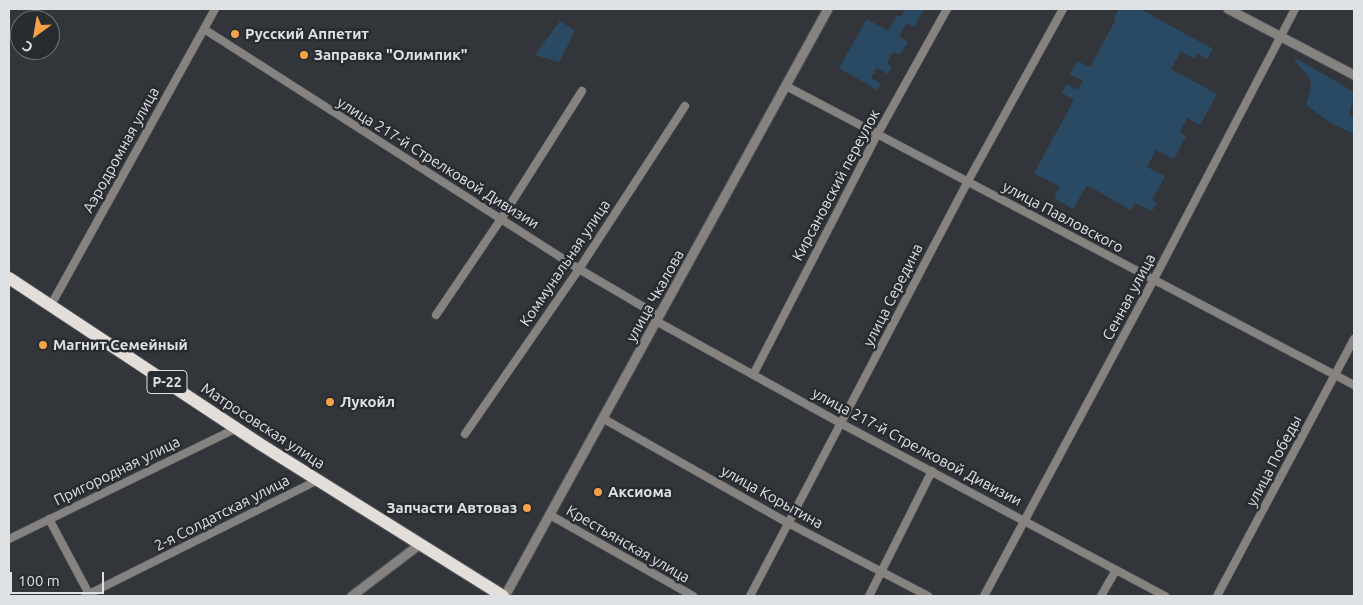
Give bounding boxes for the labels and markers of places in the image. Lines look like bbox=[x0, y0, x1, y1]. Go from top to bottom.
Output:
place label: Русский Аппетит bbox=[245, 25, 369, 43]
marker: Русский Аппетит bbox=[229, 28, 241, 40]
place label: Заправка "Олимпик" bbox=[314, 46, 467, 64]
marker: Заправка "Олимпик" bbox=[298, 49, 310, 61]
place label: Магнит Семейный bbox=[53, 336, 188, 354]
marker: Магнит Семейный bbox=[37, 339, 49, 351]
place label: Лукойл bbox=[340, 393, 395, 411]
marker: Лукойл bbox=[324, 396, 336, 408]
place label: Аксиома bbox=[608, 483, 672, 501]
marker: Аксиома bbox=[592, 486, 604, 498]
place label: Запчасти Автоваз bbox=[387, 499, 517, 517]
marker: Запчасти Автоваз bbox=[521, 502, 533, 514]

